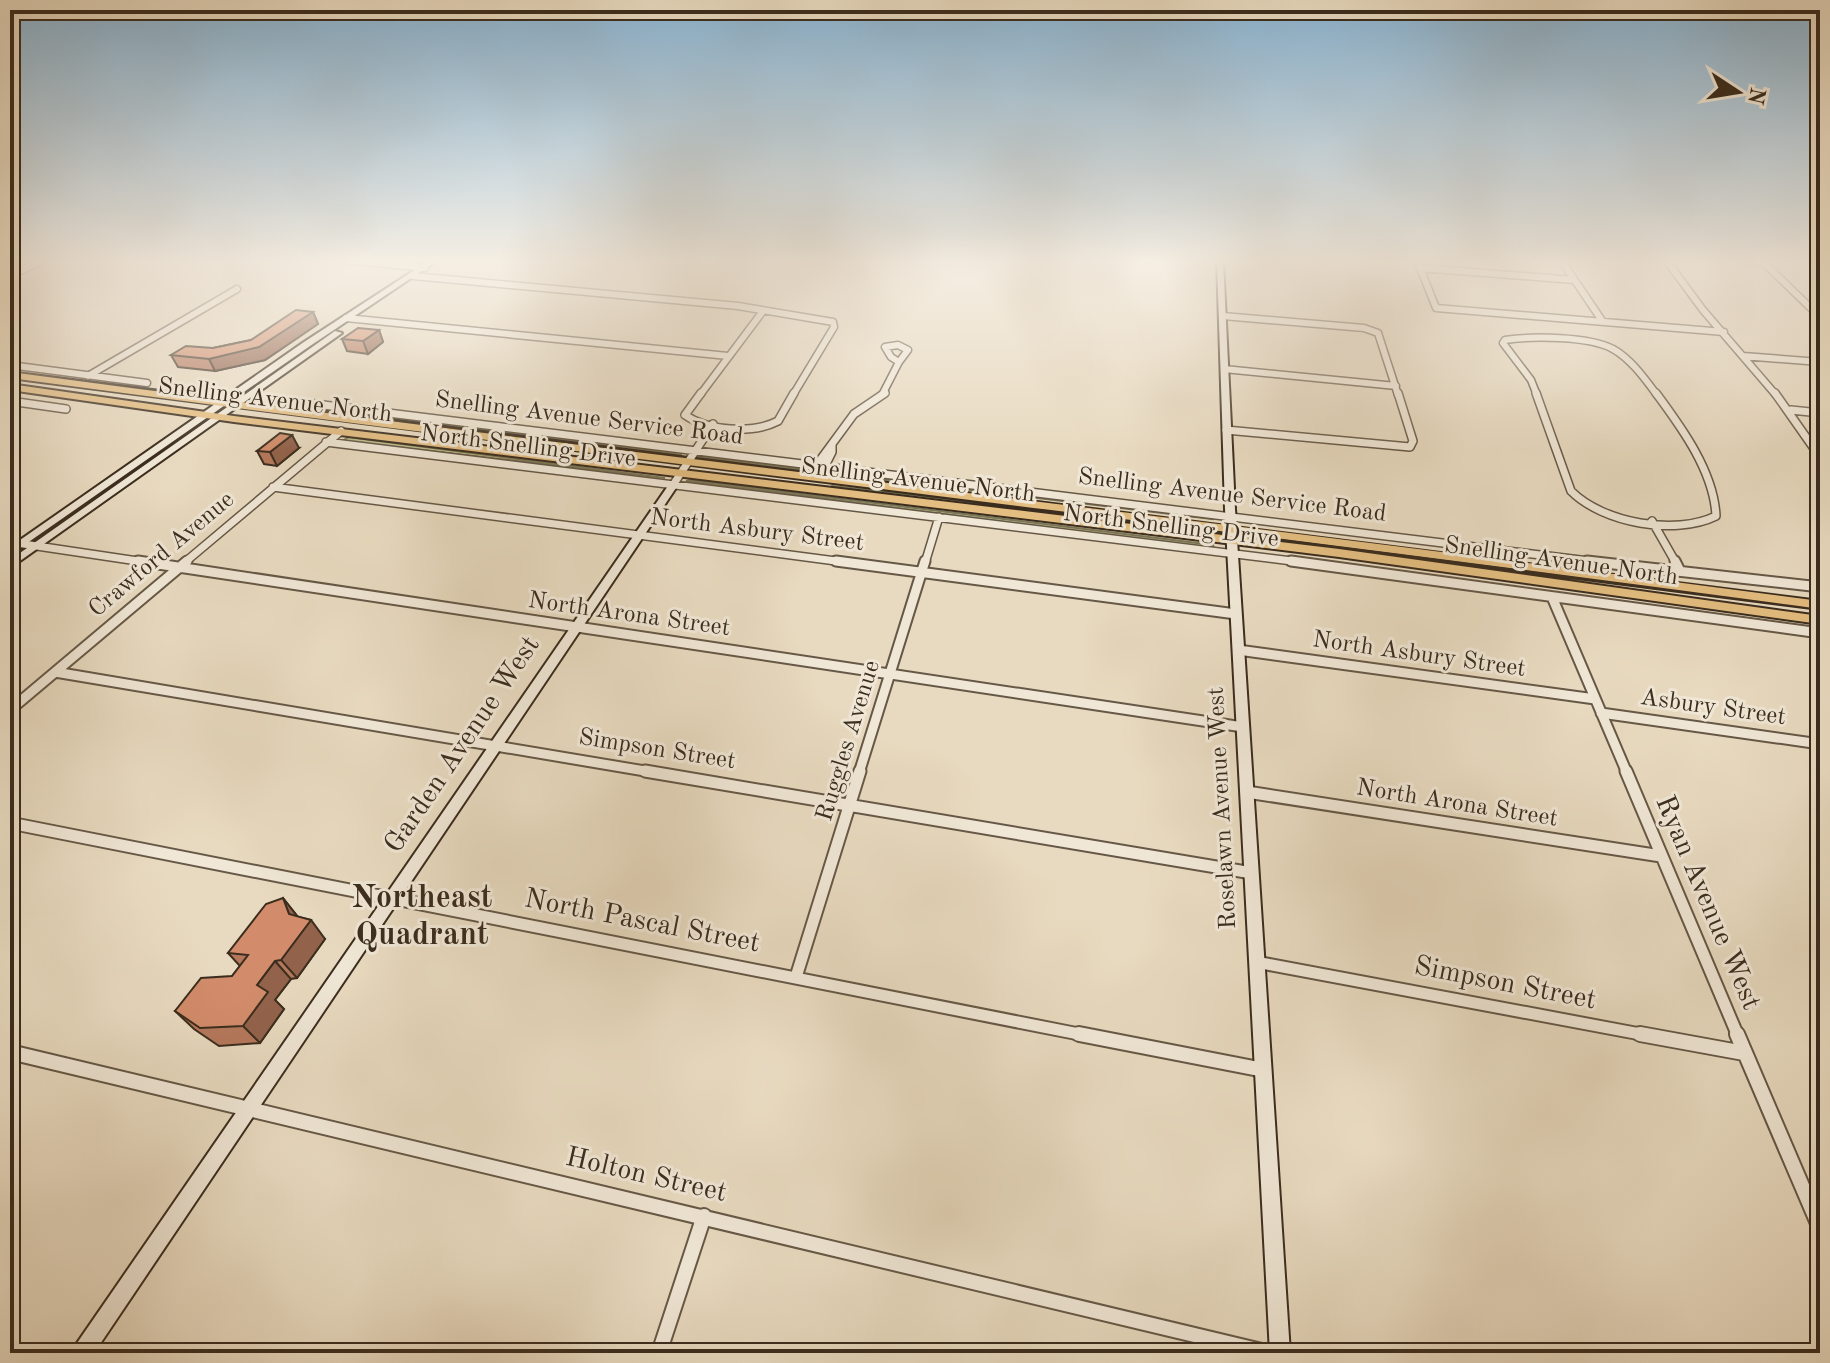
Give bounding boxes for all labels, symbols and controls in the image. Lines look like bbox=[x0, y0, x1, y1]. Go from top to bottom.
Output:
north arrow bbox=[1698, 52, 1778, 132]
text: N bbox=[1743, 85, 1768, 106]
street label: Snelling Avenue North bbox=[157, 375, 393, 427]
street label: Snelling Avenue Service Road bbox=[433, 388, 745, 450]
street label: North Snelling Drive bbox=[419, 422, 637, 472]
street label: Snelling Avenue North bbox=[800, 455, 1036, 507]
street label: Snelling Avenue Service Road bbox=[1076, 465, 1388, 527]
street label: Crawford Avenue bbox=[85, 488, 239, 622]
street label: North Snelling Drive bbox=[1062, 502, 1280, 552]
street label: North Asbury Street bbox=[649, 506, 865, 556]
street label: Snelling Avenue North bbox=[1443, 534, 1679, 590]
street label: North Arona Street bbox=[527, 589, 731, 641]
street label: North Asbury Street bbox=[1311, 628, 1527, 682]
street label: Garden Avenue West bbox=[380, 632, 546, 858]
street label: Ruggles Avenue bbox=[813, 658, 885, 824]
street label: Roselawn Avenue West bbox=[1205, 686, 1241, 930]
street label: Asbury Street bbox=[1639, 686, 1787, 730]
street label: Simpson Street bbox=[577, 726, 737, 774]
street label: North Arona Street bbox=[1355, 776, 1559, 832]
street label: Ryan Avenue West bbox=[1649, 792, 1765, 1014]
district label: Northeast Quadrant bbox=[352, 883, 492, 952]
street label: North Pascal Street bbox=[522, 885, 762, 959]
street label: Simpson Street bbox=[1412, 953, 1598, 1015]
street label: Holton Street bbox=[563, 1144, 729, 1208]

